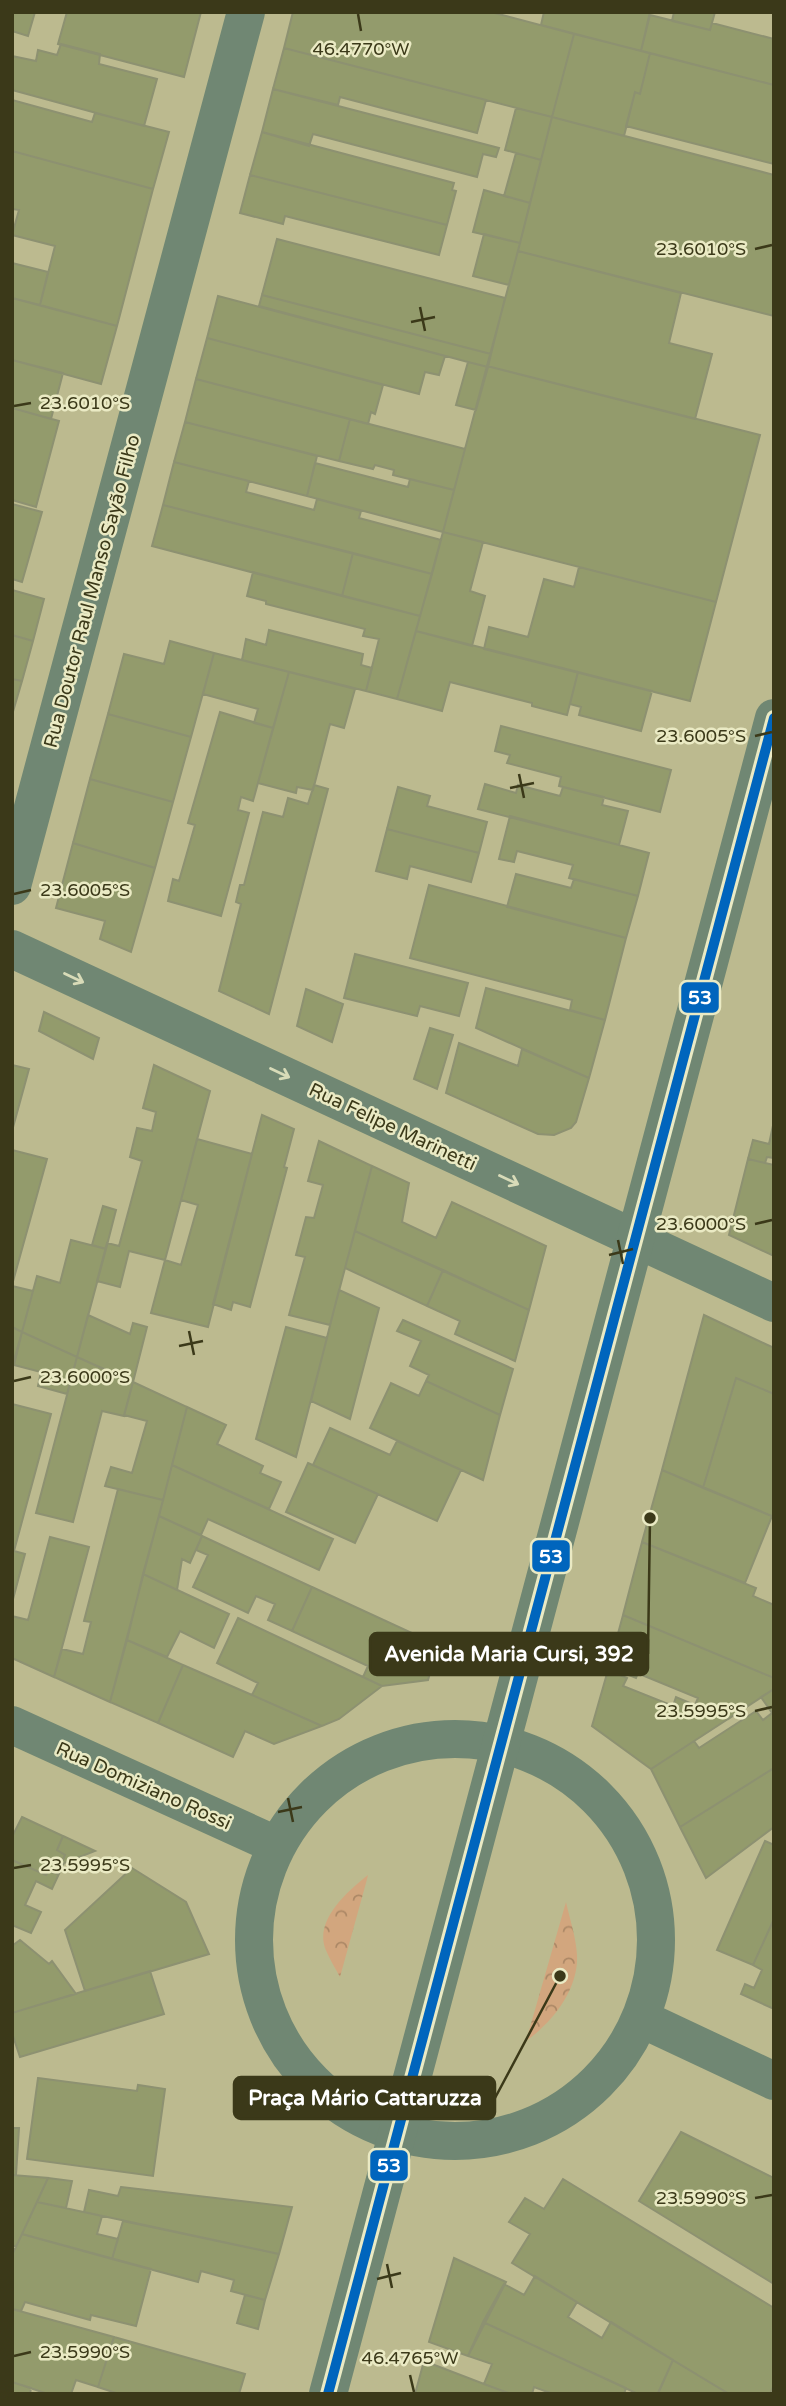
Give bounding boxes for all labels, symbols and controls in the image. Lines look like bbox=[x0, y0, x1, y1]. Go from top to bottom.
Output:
text: 46.4770°W bbox=[312, 38, 410, 60]
text: 23.6010°S bbox=[656, 238, 746, 260]
text: 23.6010°S bbox=[40, 392, 130, 414]
street label: Rua Doutor Raul Manso Sayão Filho bbox=[39, 432, 144, 750]
text: 23.6005°S bbox=[656, 725, 746, 747]
text: 23.6005°S bbox=[40, 879, 130, 901]
one-way arrow bbox=[63, 971, 84, 985]
line badge: 53 bbox=[680, 981, 720, 1014]
text: 53 bbox=[688, 987, 712, 1009]
one-way arrow bbox=[270, 1068, 291, 1081]
street label: Rua Felipe Marinetti bbox=[305, 1078, 480, 1175]
one-way arrow bbox=[498, 1173, 519, 1187]
text: 23.6000°S bbox=[656, 1213, 746, 1235]
text: 23.6000°S bbox=[40, 1366, 130, 1388]
line badge: 53 bbox=[531, 1539, 571, 1573]
text: 53 bbox=[539, 1546, 563, 1568]
callout: Avenida Maria Cursi, 392 bbox=[370, 1633, 648, 1675]
text: Avenida Maria Cursi, 392 bbox=[384, 1642, 634, 1667]
text: 23.5995°S bbox=[656, 1700, 746, 1722]
street label: Rua Domiziano Rossi bbox=[53, 1737, 235, 1834]
text: 23.5995°S bbox=[40, 1854, 130, 1876]
callout: Praça Mário Cattaruzza bbox=[234, 2077, 495, 2119]
text: Praça Mário Cattaruzza bbox=[248, 2086, 482, 2111]
line badge: 53 bbox=[369, 2149, 409, 2182]
text: 53 bbox=[377, 2155, 401, 2177]
text: 23.5990°S bbox=[656, 2187, 746, 2209]
text: 23.5990°S bbox=[40, 2341, 130, 2363]
text: 46.4765°W bbox=[362, 2347, 458, 2369]

